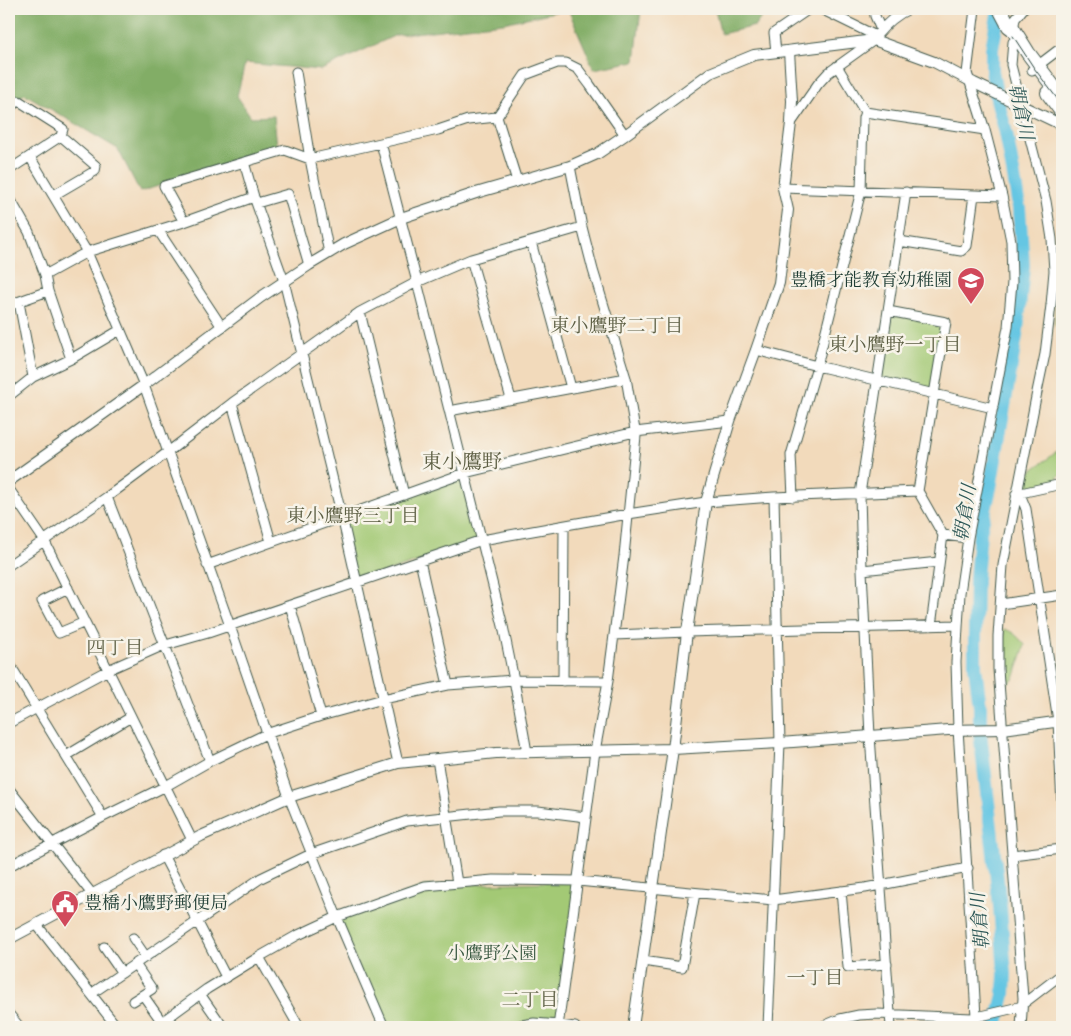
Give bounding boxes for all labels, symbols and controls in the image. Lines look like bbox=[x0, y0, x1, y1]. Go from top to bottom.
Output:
water label: 朝倉川 bbox=[1002, 82, 1038, 144]
school or university icon: 豊橋才能教育幼稚園 bbox=[956, 266, 986, 305]
place label: 豊橋才能教育幼稚園 bbox=[790, 270, 952, 293]
district label: 東小鷹野二丁目 bbox=[550, 315, 684, 339]
district label: 東小鷹野一丁目 bbox=[828, 334, 962, 358]
district label: 東小鷹野 bbox=[422, 450, 502, 475]
water label: 朝倉川 bbox=[950, 481, 983, 543]
district label: 東小鷹野三丁目 bbox=[286, 505, 420, 529]
district label: 四丁目 bbox=[86, 637, 144, 661]
public building icon: 豊橋小鷹野郵便局 bbox=[50, 889, 80, 928]
water label: 朝倉川 bbox=[966, 890, 995, 950]
place label: 豊橋小鷹野郵便局 bbox=[84, 893, 228, 916]
park label: 小鷹野公園 bbox=[447, 943, 537, 966]
district label: 一丁目 bbox=[786, 967, 844, 991]
district label: 二丁目 bbox=[501, 989, 559, 1013]

